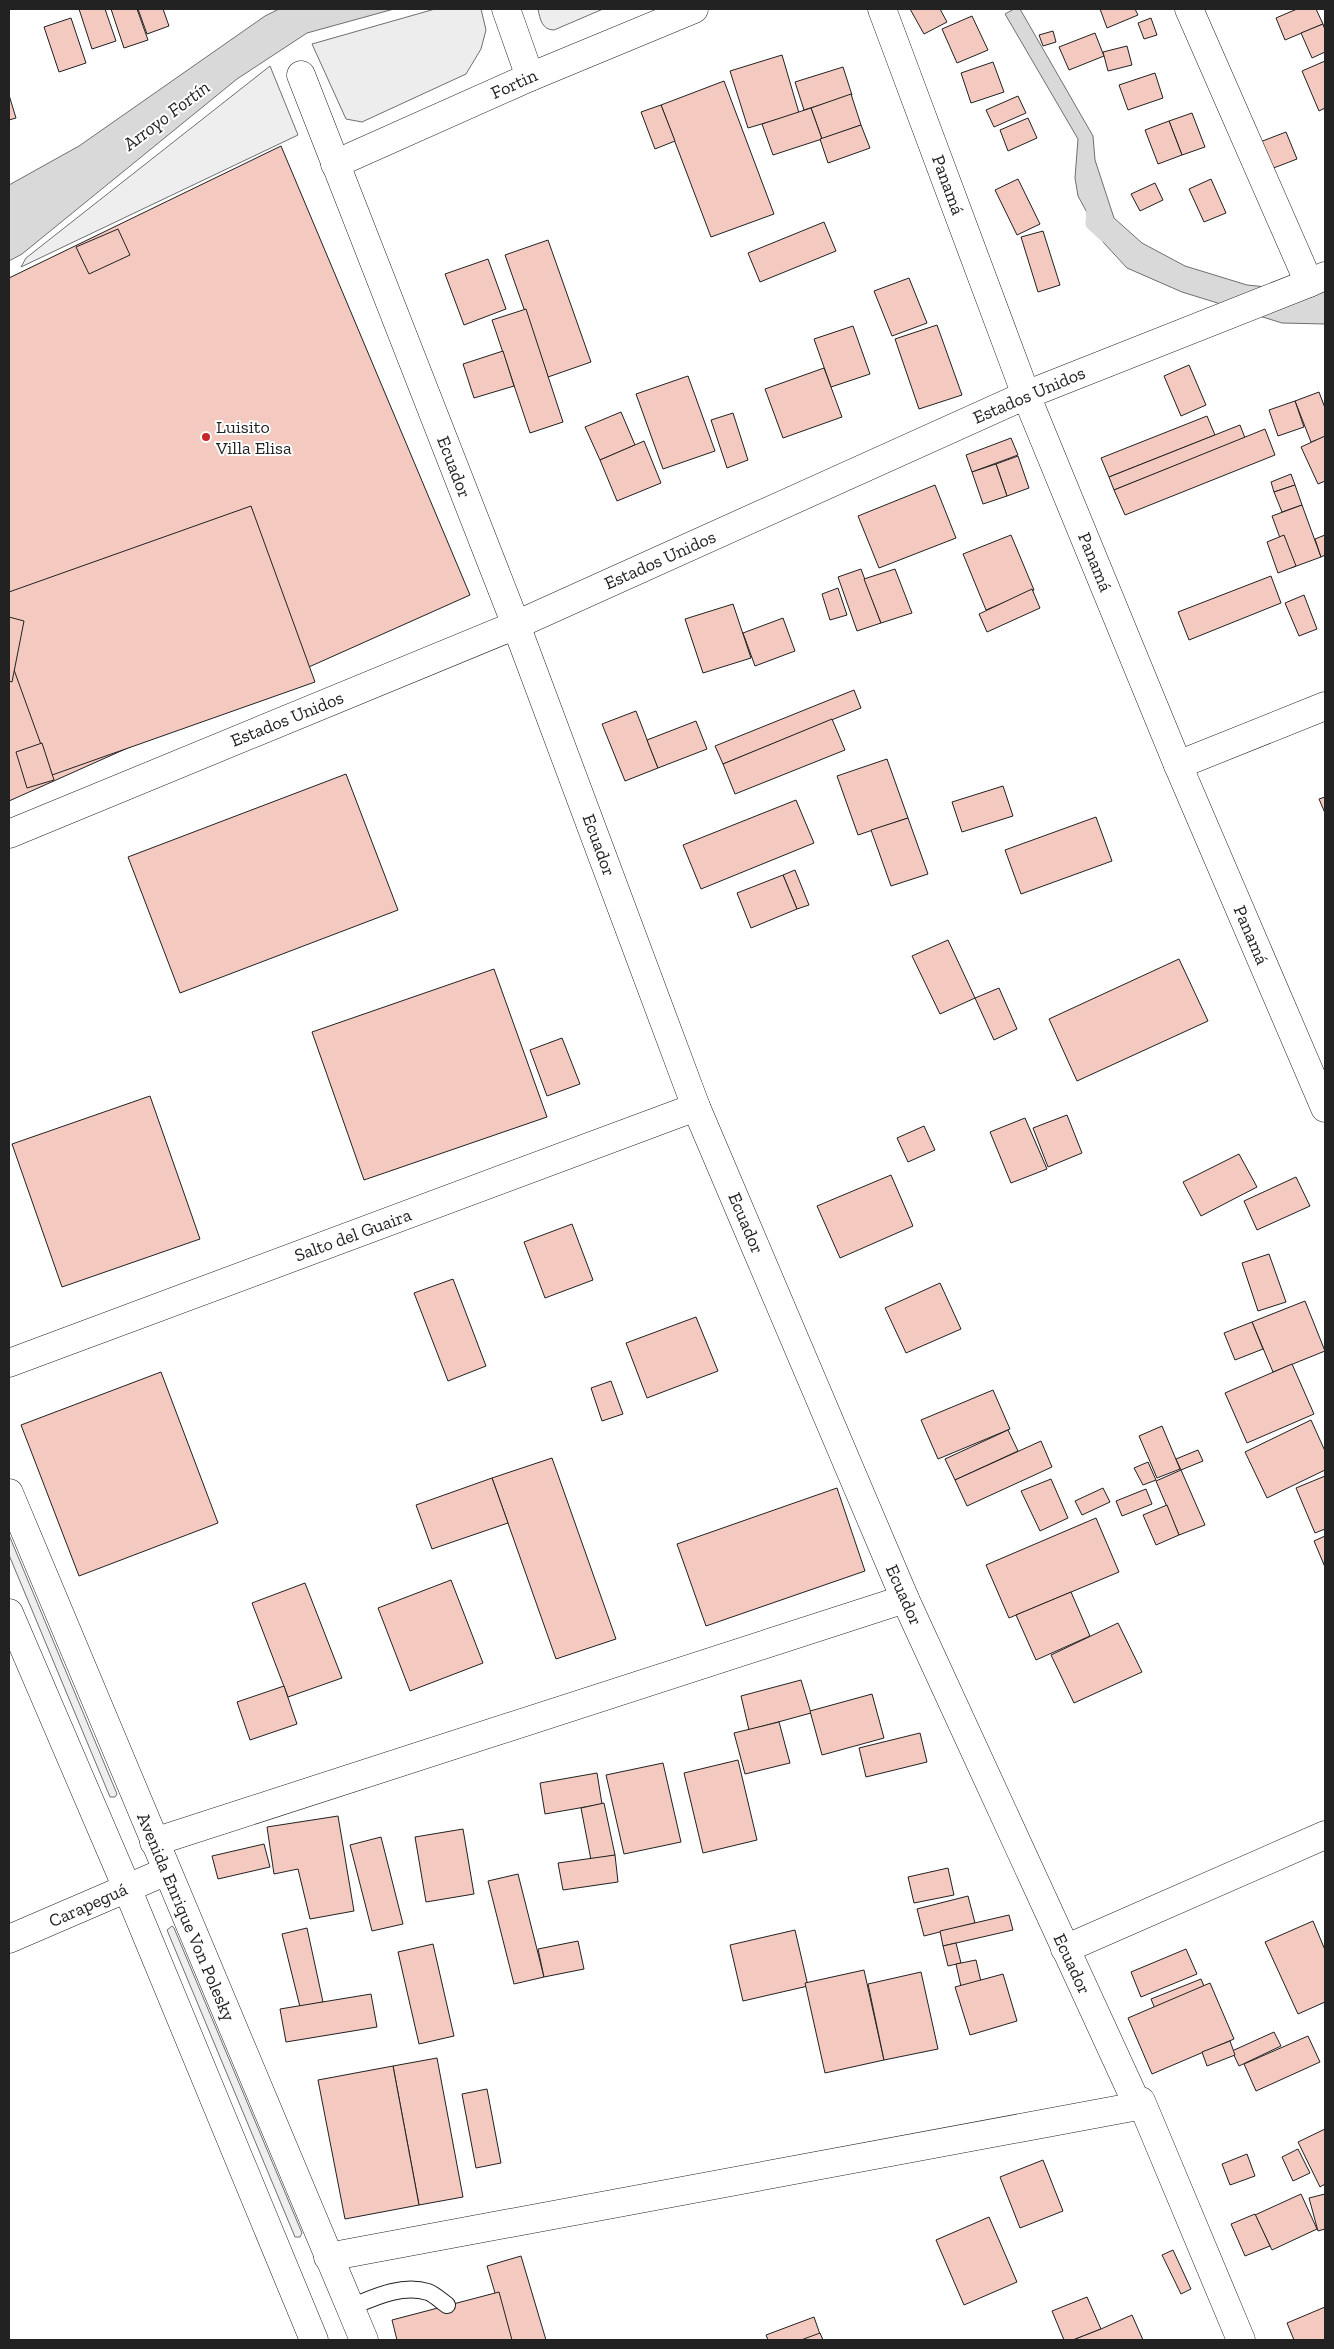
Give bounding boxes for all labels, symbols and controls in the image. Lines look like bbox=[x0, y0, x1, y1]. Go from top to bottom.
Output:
street label: Fortin bbox=[487, 64, 541, 104]
water label: Arroyo Fortín bbox=[118, 75, 214, 156]
street label: Panamá bbox=[927, 152, 969, 218]
street label: Estados Unidos bbox=[970, 361, 1089, 429]
place label: Luisito Villa Elisa bbox=[215, 416, 292, 459]
marker: Luisito Villa Elisa bbox=[200, 431, 212, 443]
street label: Ecuador bbox=[432, 433, 476, 501]
street label: Estados Unidos bbox=[601, 526, 719, 594]
street label: Panamá bbox=[1073, 529, 1117, 595]
street label: Estados Unidos bbox=[227, 686, 347, 752]
street label: Ecuador bbox=[578, 811, 620, 879]
street label: Panamá bbox=[1229, 902, 1273, 968]
street label: Ecuador bbox=[723, 1189, 769, 1257]
street label: Salto del Guaira bbox=[292, 1204, 415, 1266]
street label: Ecuador bbox=[881, 1561, 927, 1629]
street label: Avenida Enrique Von Polesky bbox=[132, 1809, 240, 2025]
street label: Carapeguá bbox=[45, 1878, 131, 1932]
street label: Ecuador bbox=[1048, 1930, 1096, 1998]

